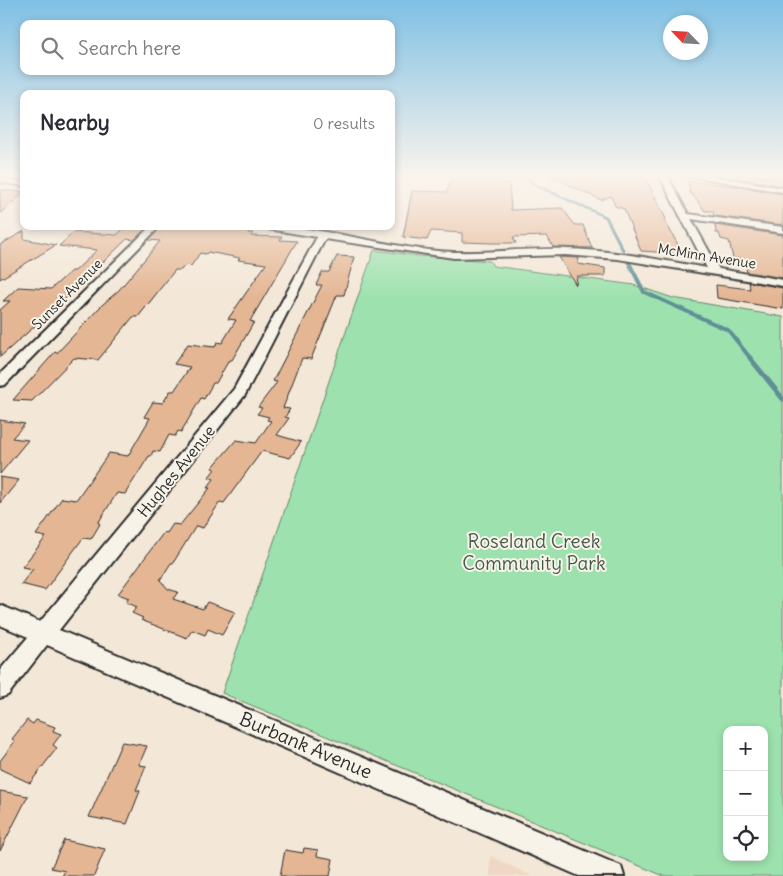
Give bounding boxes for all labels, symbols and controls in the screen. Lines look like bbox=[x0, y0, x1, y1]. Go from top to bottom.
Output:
north arrow bbox=[663, 15, 708, 60]
search box bbox=[20, 20, 395, 75]
icon: search bbox=[38, 34, 66, 62]
text: Search here bbox=[78, 36, 181, 60]
text: Nearby bbox=[40, 109, 110, 136]
text: 0 results bbox=[313, 113, 375, 133]
street label: McMinn Avenue bbox=[657, 239, 757, 273]
street label: Sunset Avenue bbox=[28, 255, 106, 333]
street label: Hughes Avenue bbox=[133, 421, 219, 521]
park label: Roseland Creek Community Park bbox=[462, 529, 606, 575]
street label: Burbank Avenue bbox=[236, 706, 376, 784]
map controls bbox=[723, 726, 768, 861]
button: + bbox=[723, 726, 768, 771]
button: − bbox=[723, 771, 768, 816]
button: locate bbox=[723, 816, 768, 861]

